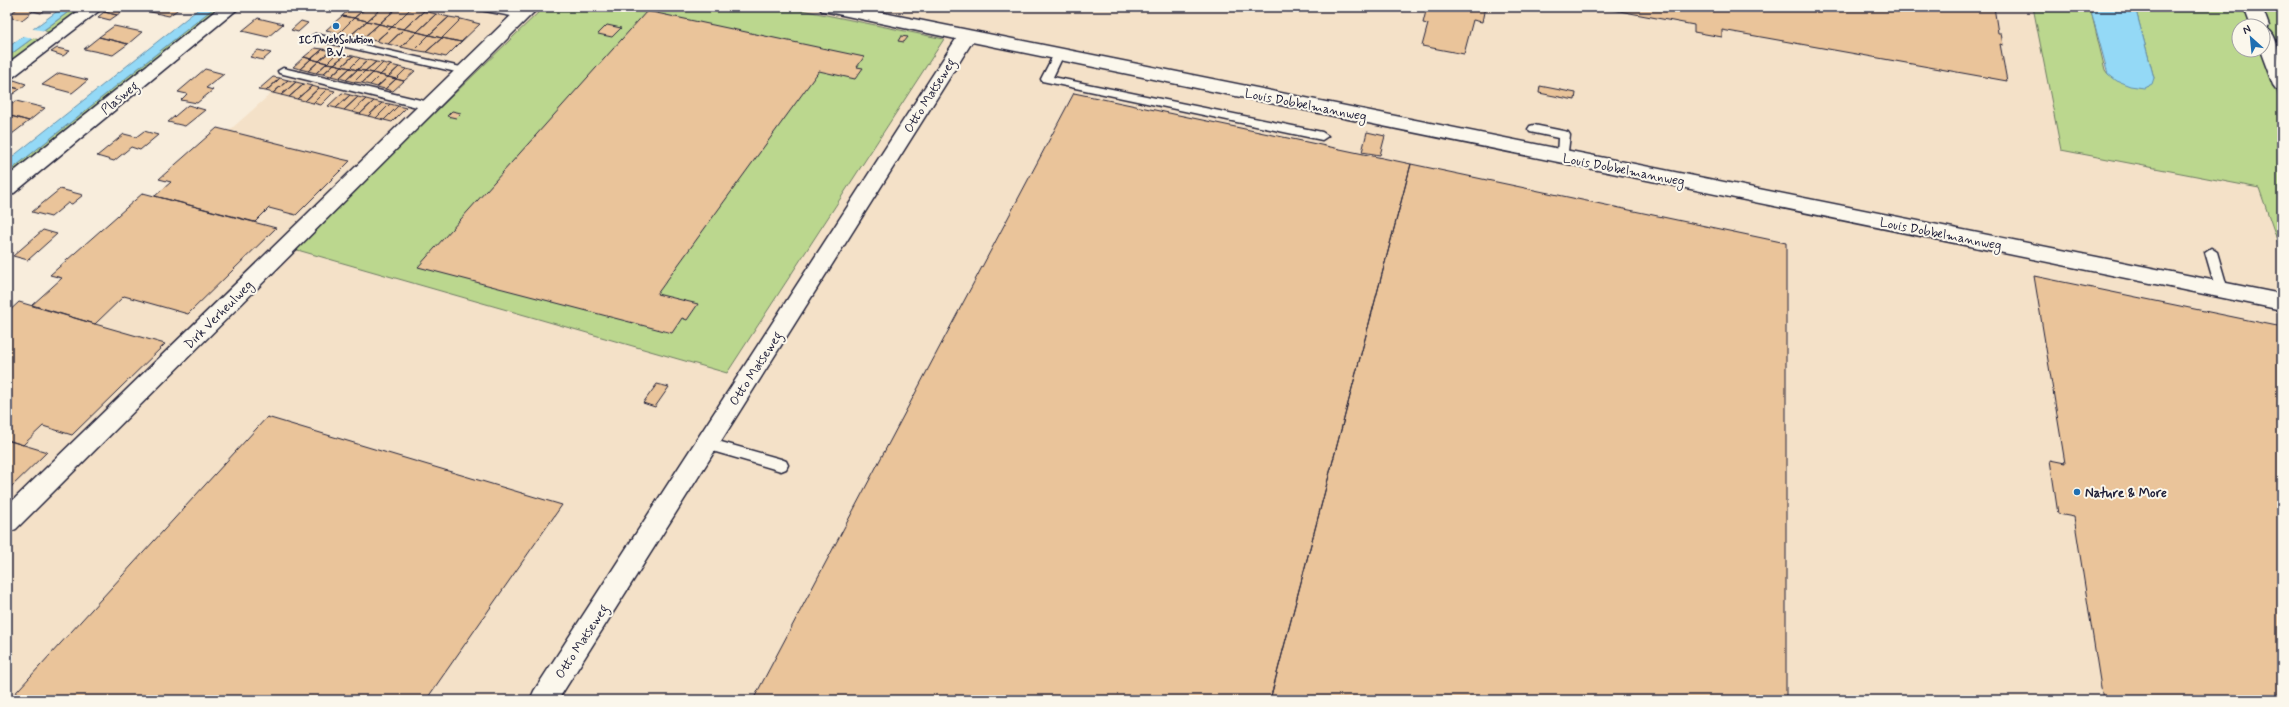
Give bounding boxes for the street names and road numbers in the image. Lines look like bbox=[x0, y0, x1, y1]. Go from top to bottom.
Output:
street label: Otto Matseweg bbox=[900, 55, 962, 138]
street label: Plasweg bbox=[98, 78, 144, 120]
street label: Louis Dobbelmannweg bbox=[1243, 85, 1368, 127]
street label: Louis Dobbelmannweg bbox=[1561, 150, 1686, 192]
street label: Louis Dobbelmannweg bbox=[1878, 214, 2003, 256]
street label: Dirk Verheulweg bbox=[181, 277, 258, 354]
street label: Otto Matseweg bbox=[726, 328, 788, 410]
street label: Otto Matseweg bbox=[552, 601, 614, 683]

